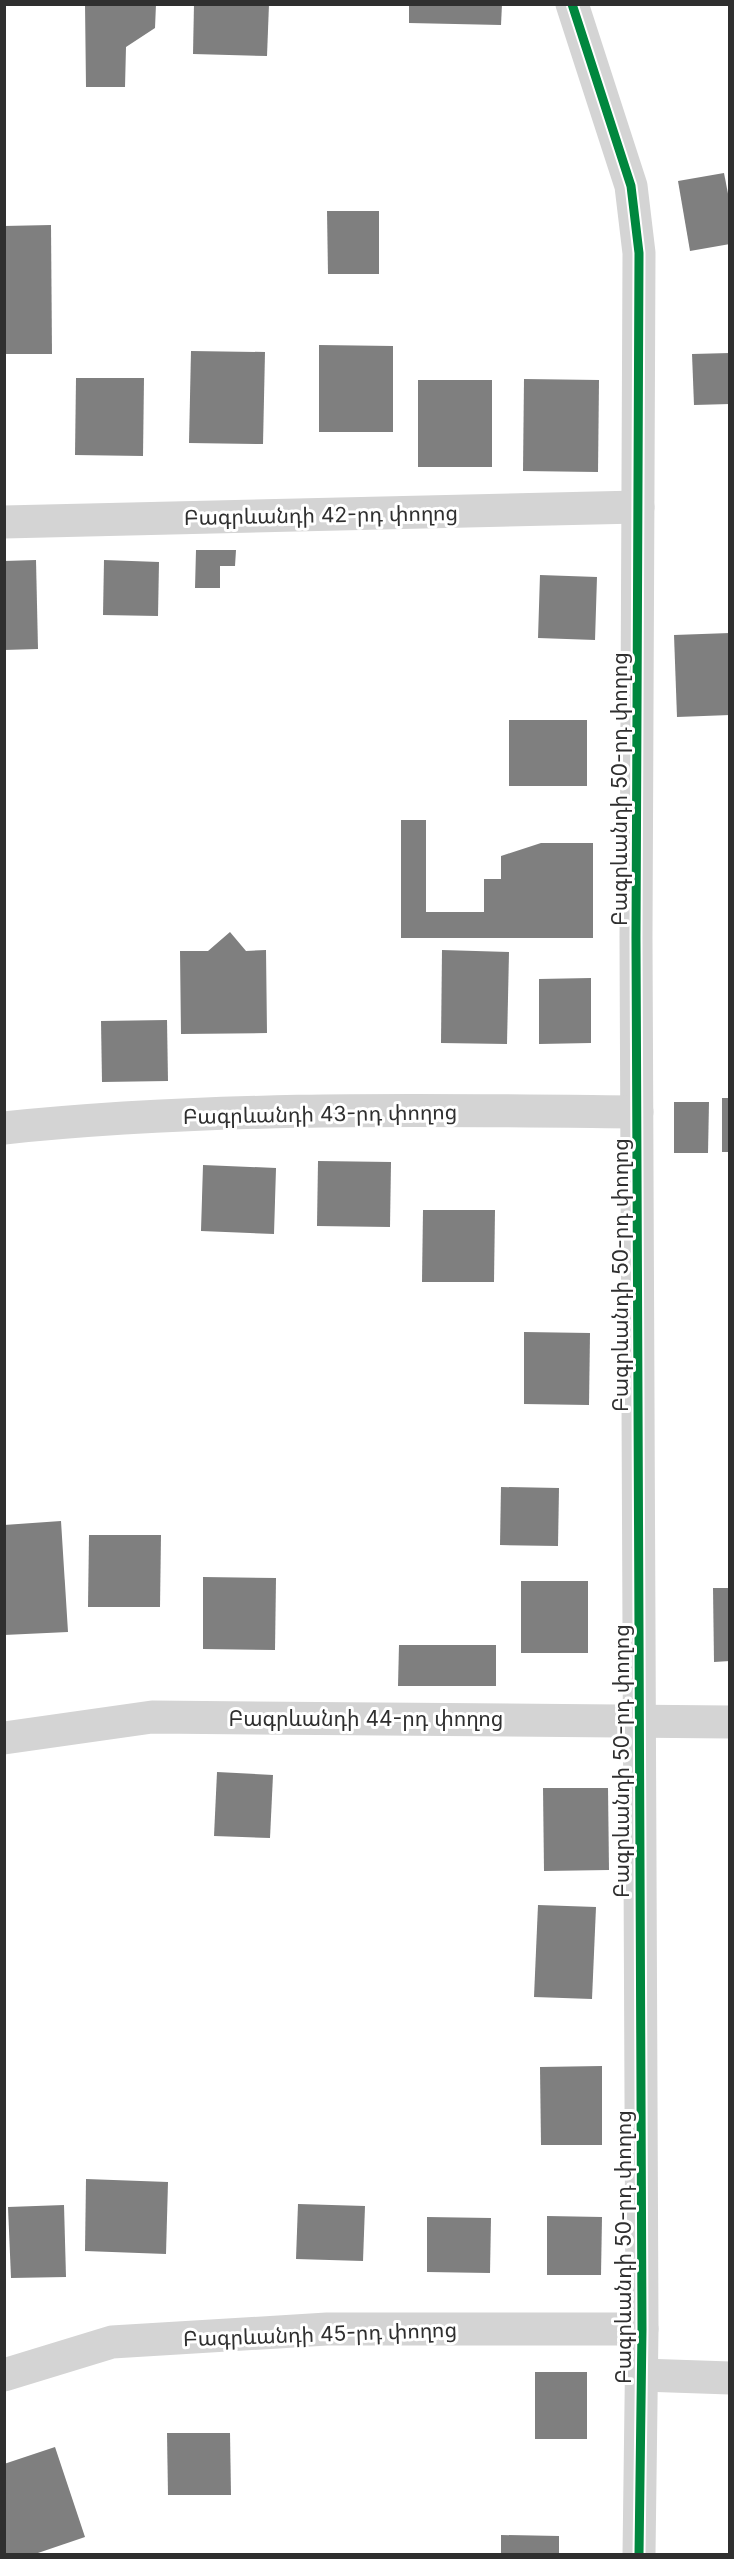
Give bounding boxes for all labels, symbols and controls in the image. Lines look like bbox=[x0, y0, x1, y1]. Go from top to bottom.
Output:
street label: Բագրևանդի 42-րդ փողոց bbox=[184, 500, 458, 530]
street label: Բագրևանդի 50-րդ փողոց bbox=[607, 652, 632, 926]
street label: Բագրևանդի 43-րդ փողոց bbox=[183, 1099, 457, 1129]
street label: Բագրևանդի 50-րդ փողոց bbox=[608, 1138, 633, 1412]
street label: Բագրևանդի 50-րդ փողոց bbox=[609, 1624, 634, 1898]
street label: Բագրևանդի 44-րդ փողոց bbox=[229, 1706, 503, 1731]
street label: Բագրևանդի 50-րդ փողոց bbox=[611, 2110, 636, 2384]
street label: Բագրևանդի 45-րդ փողոց bbox=[183, 2317, 457, 2351]

